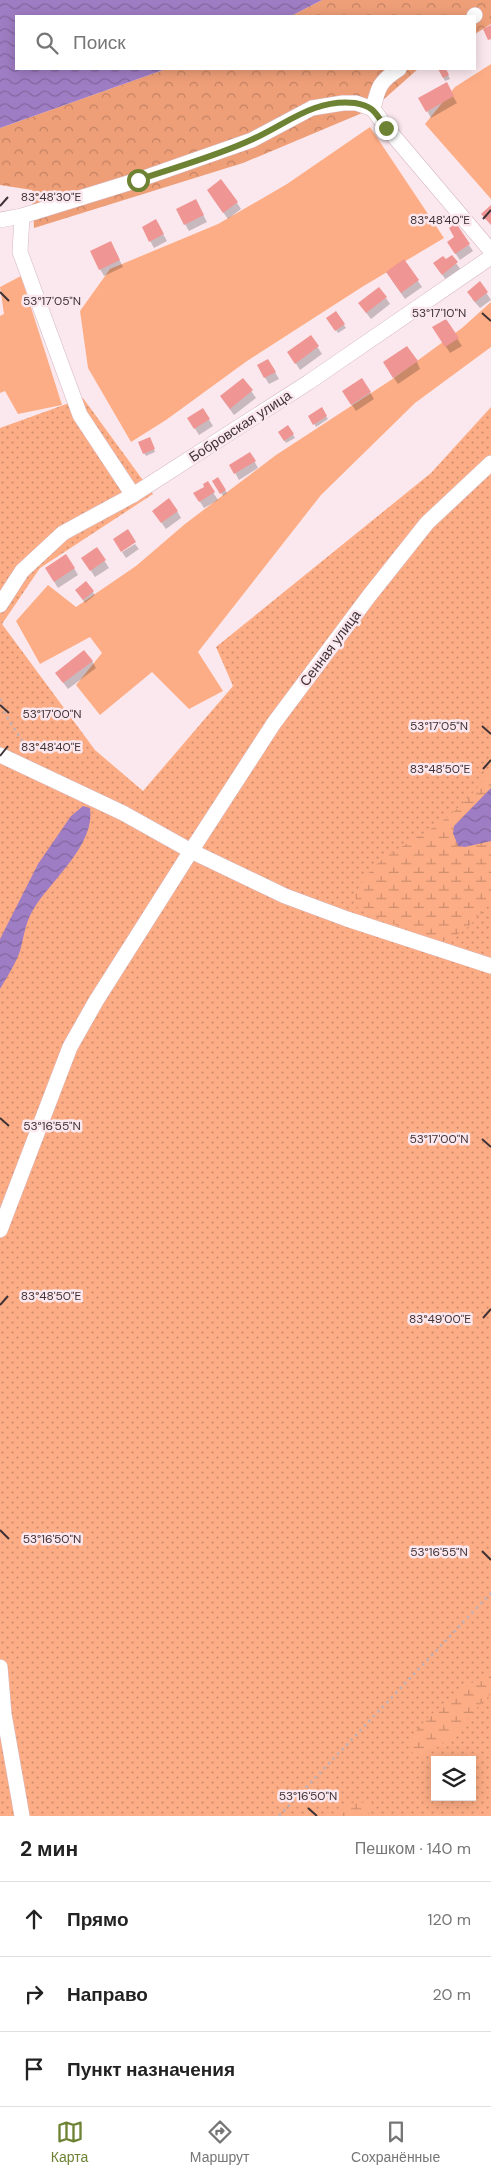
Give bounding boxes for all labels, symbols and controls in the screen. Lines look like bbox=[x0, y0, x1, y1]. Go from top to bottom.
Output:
search box bbox=[15, 15, 476, 70]
icon: search bbox=[33, 29, 61, 57]
text: Поиск bbox=[73, 30, 126, 55]
route end bbox=[375, 117, 398, 140]
route start bbox=[127, 169, 150, 192]
text: 83°48'30"E bbox=[21, 189, 81, 205]
text: 83°48'40"E bbox=[410, 212, 470, 228]
text: 53°17'05"N bbox=[23, 293, 81, 309]
text: 53°17'10"N bbox=[412, 305, 466, 321]
street label: Бобровская улица bbox=[185, 386, 295, 466]
street label: Сенная улица bbox=[295, 606, 365, 690]
text: 53°17'00"N bbox=[22, 706, 82, 722]
text: 53°17'05"N bbox=[410, 718, 468, 734]
text: 83°48'40"E bbox=[21, 739, 81, 755]
text: 83°48'50"E bbox=[410, 761, 470, 777]
text: 53°16'55"N bbox=[23, 1118, 81, 1134]
text: 53°17'00"N bbox=[409, 1131, 469, 1147]
text: 83°48'50"E bbox=[21, 1288, 81, 1304]
text: 83°49'00"E bbox=[409, 1311, 471, 1327]
text: 53°16'50"N bbox=[23, 1531, 81, 1547]
text: 53°16'55"N bbox=[410, 1544, 468, 1560]
map controls bbox=[431, 1756, 476, 1801]
button: layers bbox=[431, 1756, 476, 1801]
text: 53°16'50"N bbox=[279, 1788, 337, 1804]
text: 2 мин bbox=[20, 1835, 78, 1863]
text: Пешком · 140 m bbox=[355, 1838, 471, 1859]
icon: ahead bbox=[20, 1905, 48, 1933]
text: Прямо bbox=[67, 1907, 129, 1932]
text: 120 m bbox=[427, 1909, 471, 1930]
icon: right bbox=[20, 1980, 48, 2008]
text: Направо bbox=[67, 1982, 148, 2007]
text: 20 m bbox=[432, 1984, 471, 2005]
icon: arrive bbox=[20, 2055, 48, 2083]
text: Пункт назначения bbox=[67, 2057, 235, 2082]
tab: Карта bbox=[51, 2118, 88, 2166]
tab: Маршрут bbox=[190, 2118, 249, 2166]
tab: Сохранённые bbox=[351, 2118, 440, 2166]

